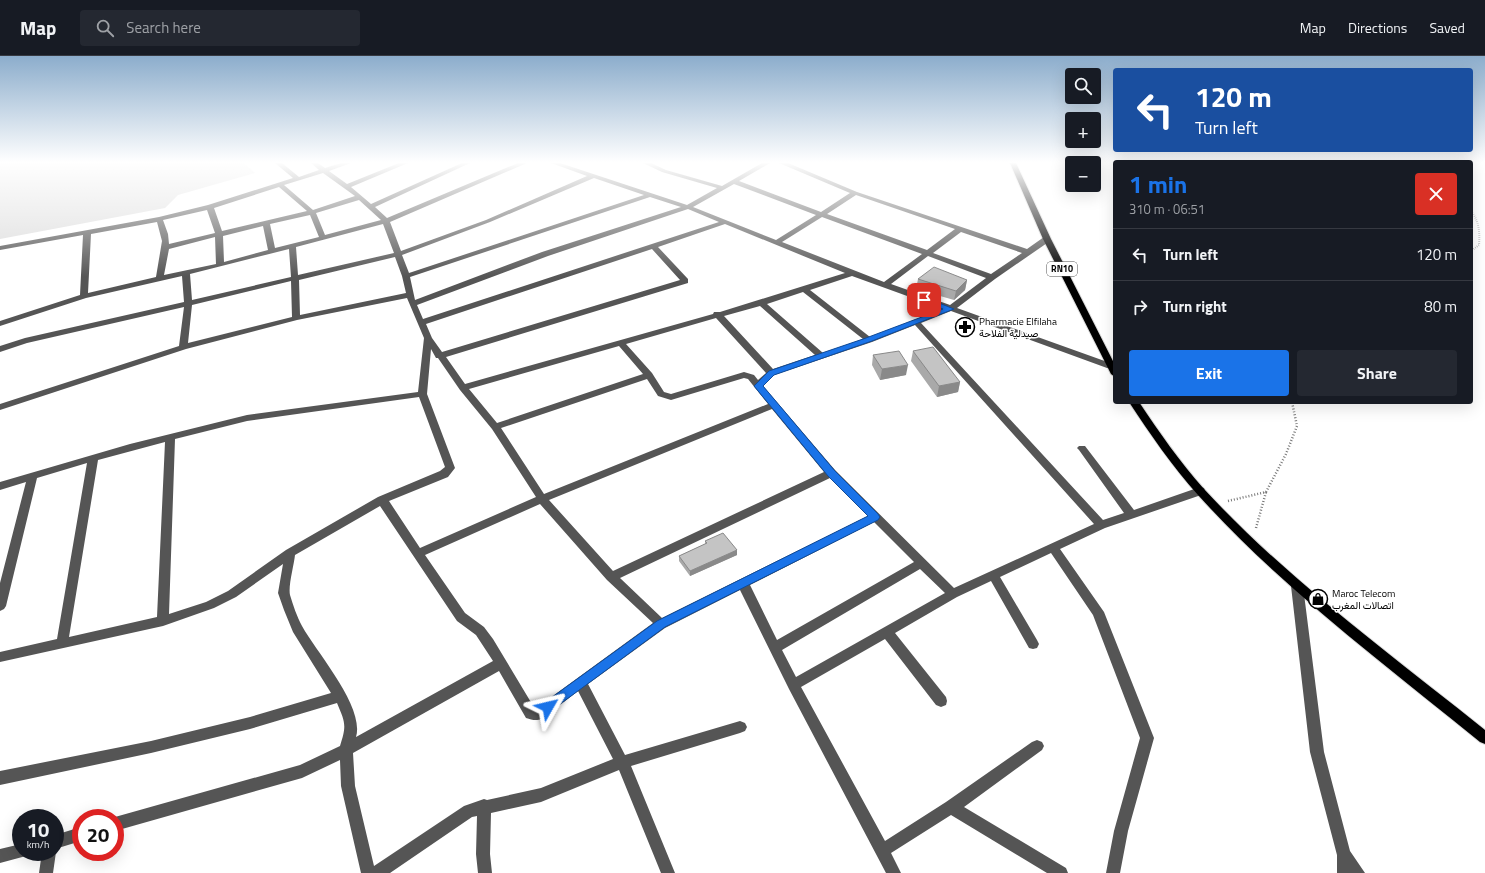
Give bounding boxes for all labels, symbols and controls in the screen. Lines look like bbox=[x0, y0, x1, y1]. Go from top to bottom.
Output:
search box bbox=[80, 10, 360, 46]
text: Map bbox=[20, 13, 56, 42]
text: Search here bbox=[126, 16, 201, 39]
icon: search bbox=[94, 17, 116, 39]
text: Map bbox=[1300, 17, 1326, 38]
text: Directions bbox=[1348, 17, 1407, 38]
text: Saved bbox=[1429, 17, 1465, 38]
map controls bbox=[1065, 68, 1101, 192]
button: search bbox=[1065, 68, 1101, 104]
text: 120 m bbox=[1195, 75, 1272, 118]
icon: left bbox=[1129, 84, 1181, 136]
button: + bbox=[1065, 112, 1101, 148]
text: Turn left bbox=[1195, 114, 1258, 141]
button: − bbox=[1065, 156, 1101, 192]
text: 1 min bbox=[1129, 166, 1187, 202]
button: close bbox=[1415, 173, 1457, 215]
text: 310 m · 06:51 bbox=[1129, 199, 1205, 219]
text: Turn left bbox=[1163, 243, 1218, 266]
text: 120 m bbox=[1416, 243, 1457, 266]
icon: left bbox=[1129, 244, 1151, 266]
road number: RN10 bbox=[1047, 262, 1077, 276]
pin bbox=[907, 283, 941, 317]
icon: arrive bbox=[913, 289, 935, 311]
text: Turn right bbox=[1163, 295, 1227, 318]
text: 80 m bbox=[1424, 295, 1457, 318]
icon: right bbox=[1129, 296, 1151, 318]
place label: Pharmacie Elfilaha صيدلية الفلاحة bbox=[979, 314, 1057, 341]
pharmacy icon: Pharmacie Elfilaha صيدلية الفلاحة bbox=[954, 316, 976, 338]
button: Exit bbox=[1129, 350, 1289, 396]
button: Share bbox=[1297, 350, 1457, 396]
place label: Maroc Telecom اتصالات المغرب bbox=[1332, 586, 1395, 613]
shop icon: Maroc Telecom اتصالات المغرب bbox=[1307, 588, 1329, 610]
position arrow bbox=[527, 686, 569, 728]
speed limit sign: 20 bbox=[72, 809, 124, 861]
text: 10 bbox=[27, 814, 49, 845]
text: km/h bbox=[27, 837, 49, 852]

